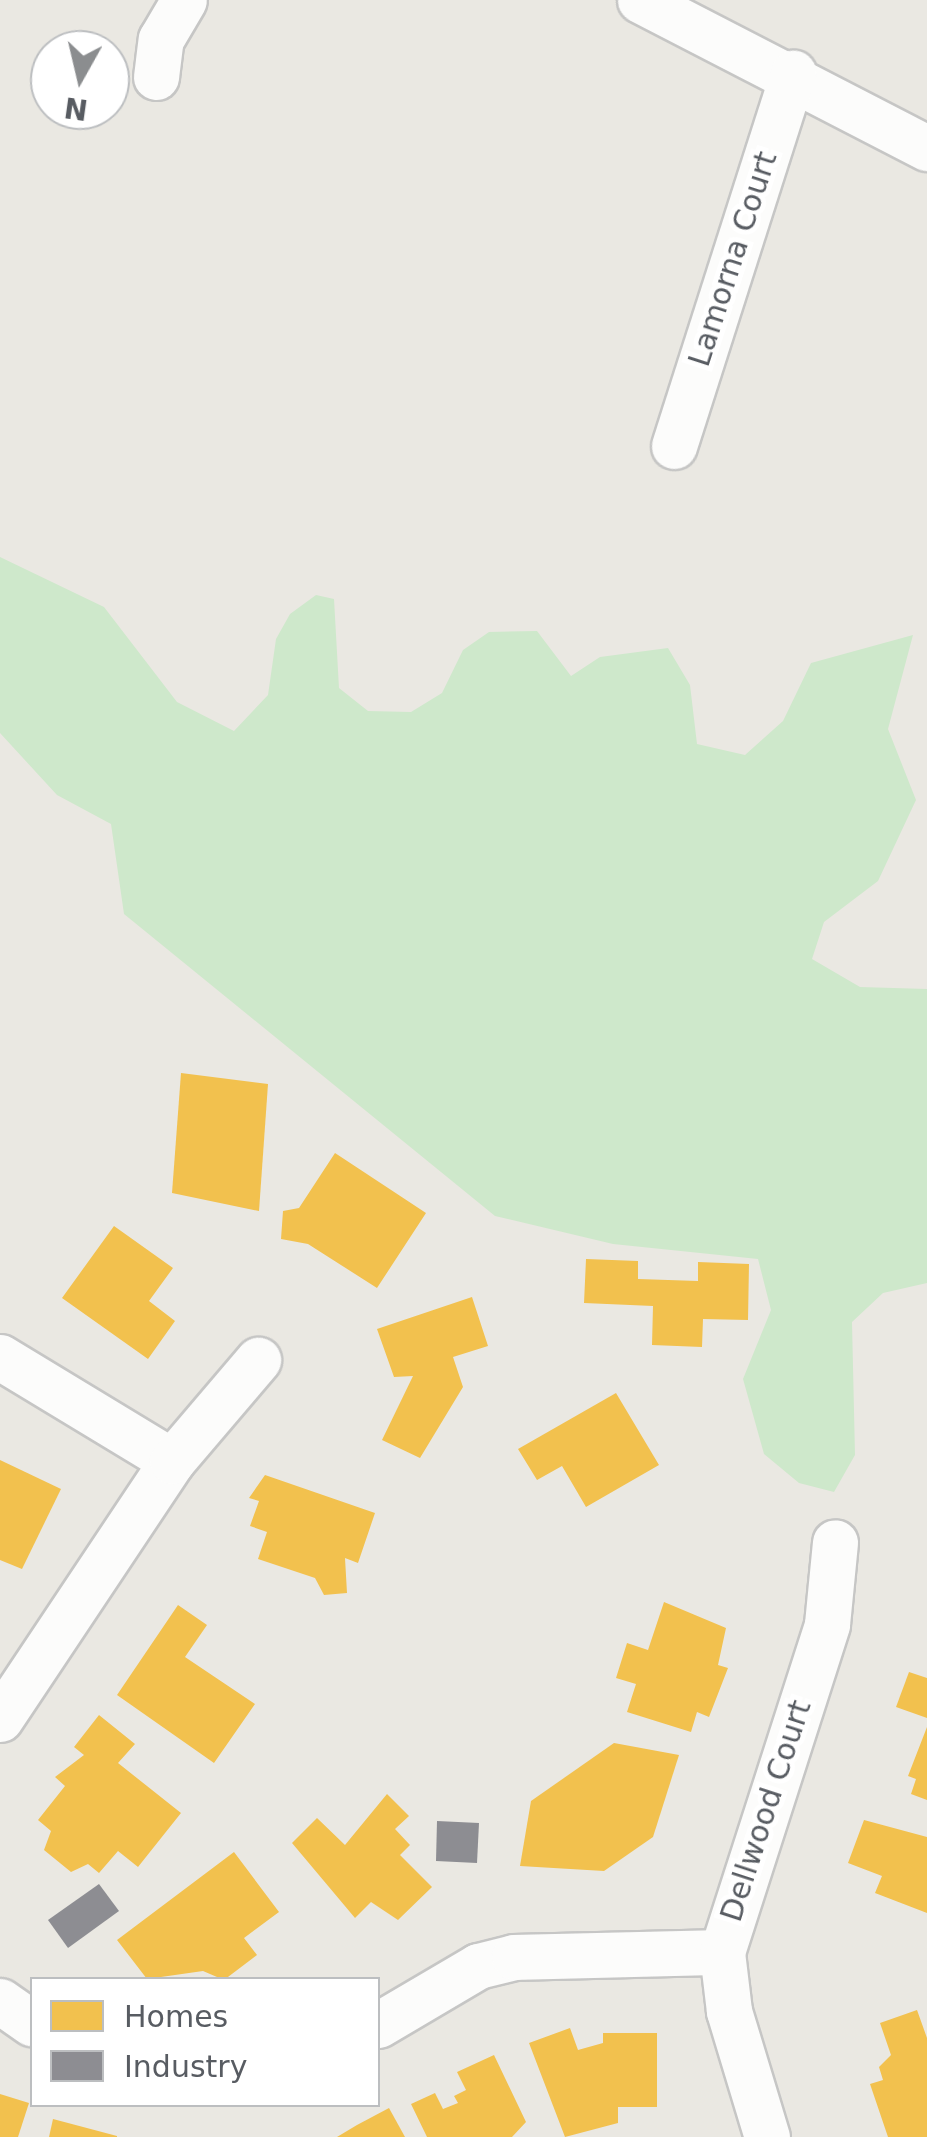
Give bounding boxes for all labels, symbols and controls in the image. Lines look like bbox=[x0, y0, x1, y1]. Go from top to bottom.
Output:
north arrow bbox=[30, 30, 130, 130]
text: N bbox=[62, 90, 90, 126]
street label: Lamorna Court bbox=[681, 147, 785, 371]
street label: Dellwood Court bbox=[713, 1696, 819, 1926]
legend bbox=[30, 1977, 380, 2107]
text: Homes bbox=[124, 1999, 228, 2034]
text: Industry bbox=[124, 2049, 247, 2084]

